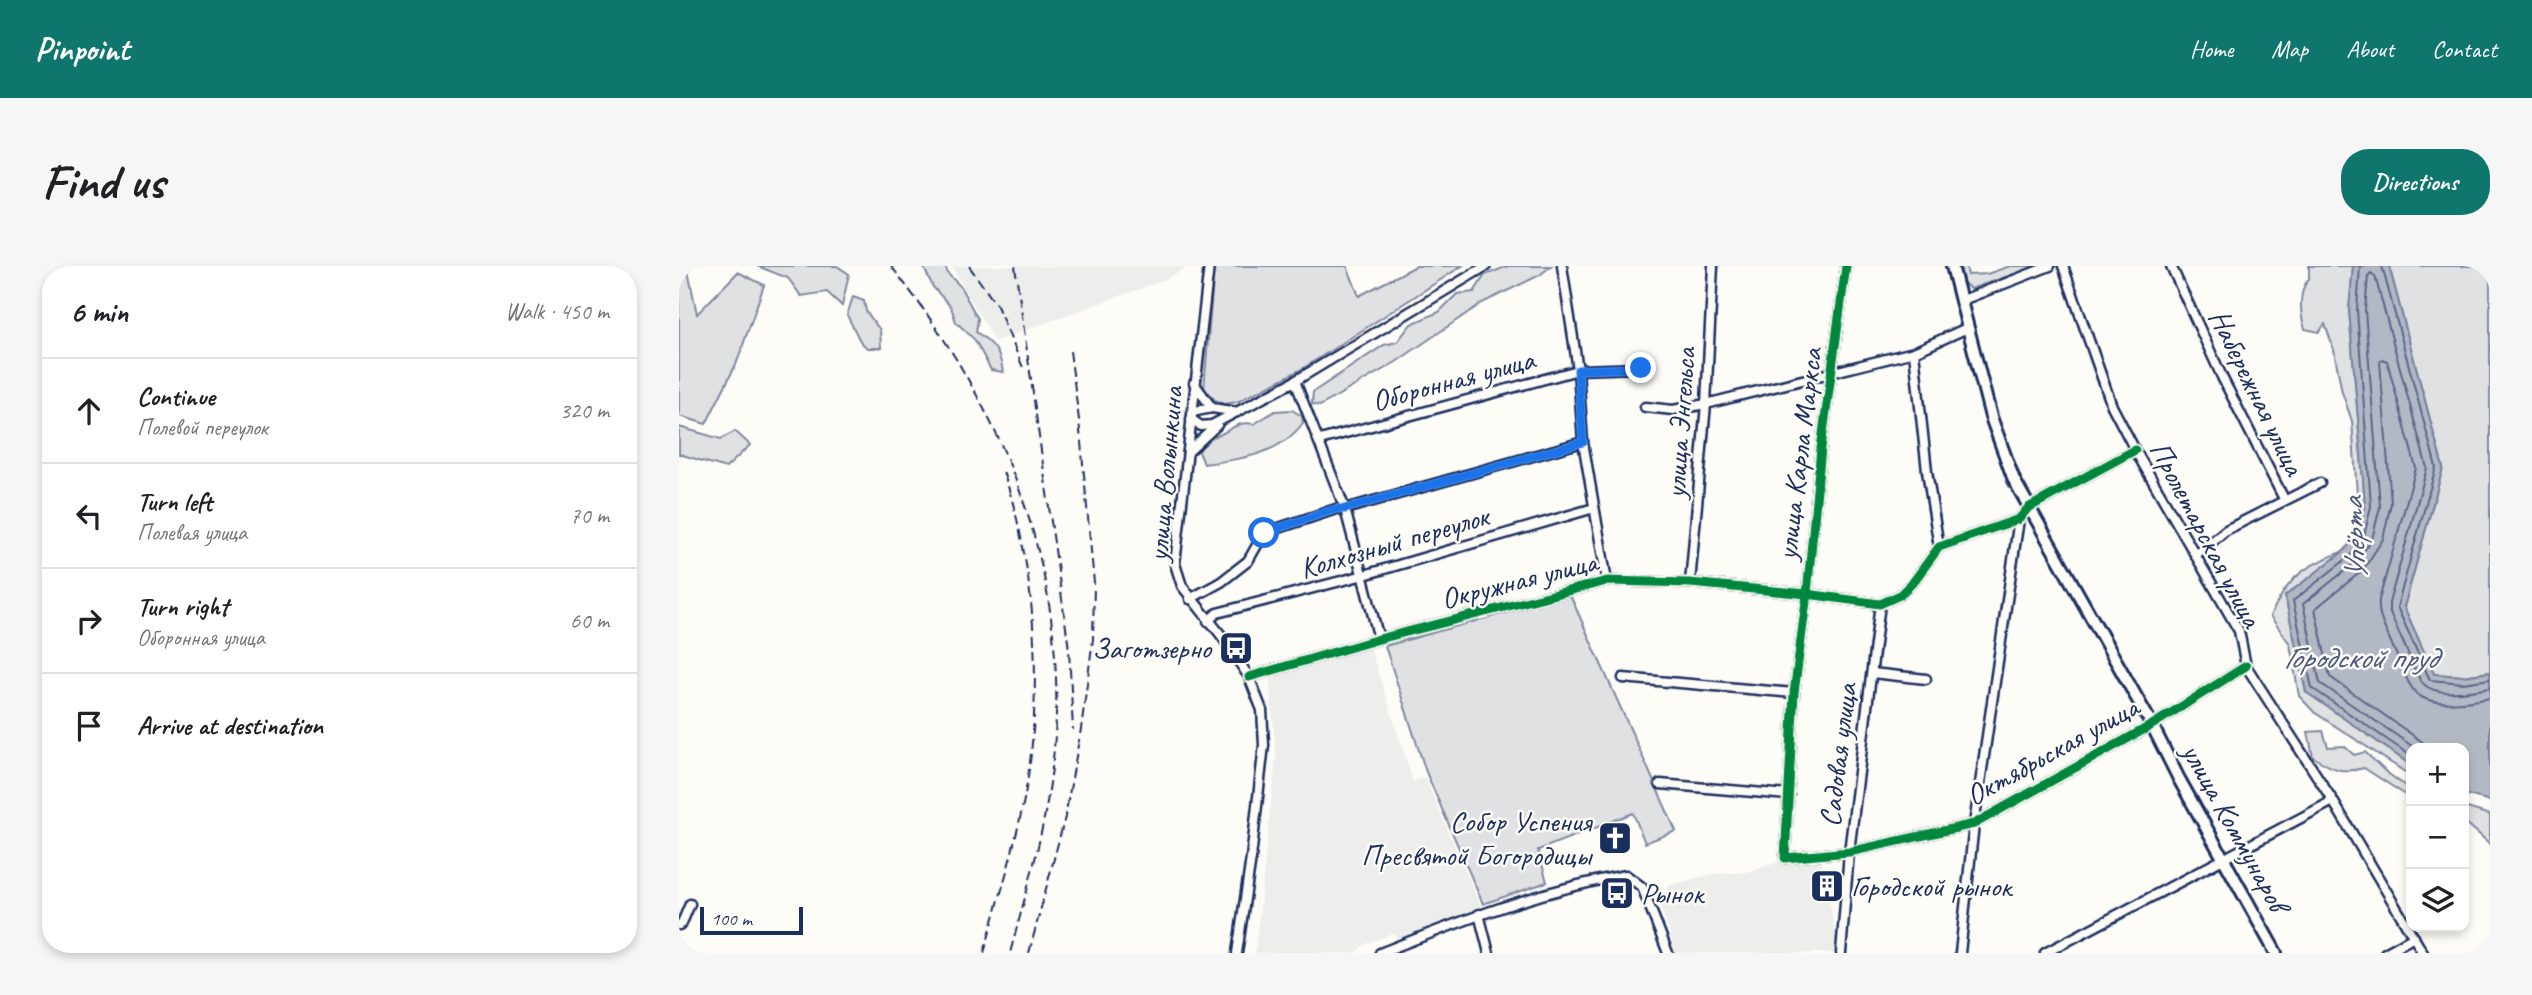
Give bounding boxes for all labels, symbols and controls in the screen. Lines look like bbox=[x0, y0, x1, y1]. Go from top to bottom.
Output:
text: Pinpoint bbox=[35, 28, 129, 70]
text: Home bbox=[2190, 34, 2233, 64]
text: Map bbox=[2271, 34, 2308, 64]
text: About bbox=[2346, 34, 2394, 64]
text: Contact bbox=[2432, 34, 2497, 64]
button: Directions bbox=[2341, 149, 2490, 215]
text: Find us bbox=[42, 151, 164, 213]
text: 6 min bbox=[70, 293, 128, 331]
text: Walk · 450 m bbox=[505, 297, 609, 326]
street label: Набережная улица bbox=[2200, 303, 2314, 483]
street label: Оборонная улица bbox=[1368, 340, 1540, 420]
street label: улица Энгельса bbox=[1656, 344, 1704, 502]
street label: улица Карла Маркса bbox=[1767, 344, 1831, 564]
route end bbox=[1625, 352, 1656, 383]
text: Continue bbox=[137, 380, 215, 413]
street label: улица Волынкина bbox=[1138, 383, 1192, 565]
icon: ahead bbox=[70, 392, 108, 430]
text: 320 m bbox=[560, 396, 609, 425]
text: Полевой переулок bbox=[137, 413, 268, 442]
street label: Пролетарская улица bbox=[2141, 435, 2272, 635]
text: Turn left bbox=[137, 485, 212, 518]
water label: Упёрта bbox=[2331, 493, 2377, 582]
street label: Колхозный переулок bbox=[1295, 496, 1496, 587]
icon: left bbox=[70, 497, 108, 535]
text: 70 m bbox=[570, 501, 609, 530]
route start bbox=[1248, 517, 1279, 548]
text: Полевая улица bbox=[137, 518, 247, 547]
street label: Окружная улица bbox=[1437, 542, 1604, 618]
text: Turn right bbox=[137, 590, 228, 623]
icon: right bbox=[70, 602, 108, 640]
text: 60 m bbox=[570, 606, 609, 635]
text: Оборонная улица bbox=[137, 623, 265, 652]
place label: Заготзерно bbox=[1092, 629, 1212, 667]
bus stop icon: Заготзерно bbox=[1217, 629, 1255, 667]
water label: Городской пруд bbox=[2284, 637, 2443, 678]
street label: Садовая улица bbox=[1810, 679, 1866, 829]
street label: Октябрьская улица bbox=[1959, 687, 2147, 814]
icon: arrive bbox=[70, 707, 108, 745]
text: Arrive at destination bbox=[137, 709, 323, 742]
street label: улица Коммунаров bbox=[2172, 735, 2300, 924]
map controls bbox=[2406, 743, 2469, 932]
button: + bbox=[2406, 743, 2469, 806]
place label: Собор Успения Пресвятой Богородицы bbox=[1361, 802, 1594, 874]
button: − bbox=[2406, 806, 2469, 869]
church icon: Собор Успения Пресвятой Богородицы bbox=[1596, 819, 1634, 857]
building icon: Городской рынок bbox=[1808, 867, 1846, 905]
place label: Городской рынок bbox=[1851, 867, 2013, 905]
button: layers bbox=[2406, 869, 2469, 932]
bus stop icon: Рынок bbox=[1598, 874, 1636, 912]
place label: Рынок bbox=[1641, 874, 1705, 912]
scale bar bbox=[700, 904, 803, 936]
text: 100 m bbox=[711, 907, 752, 931]

